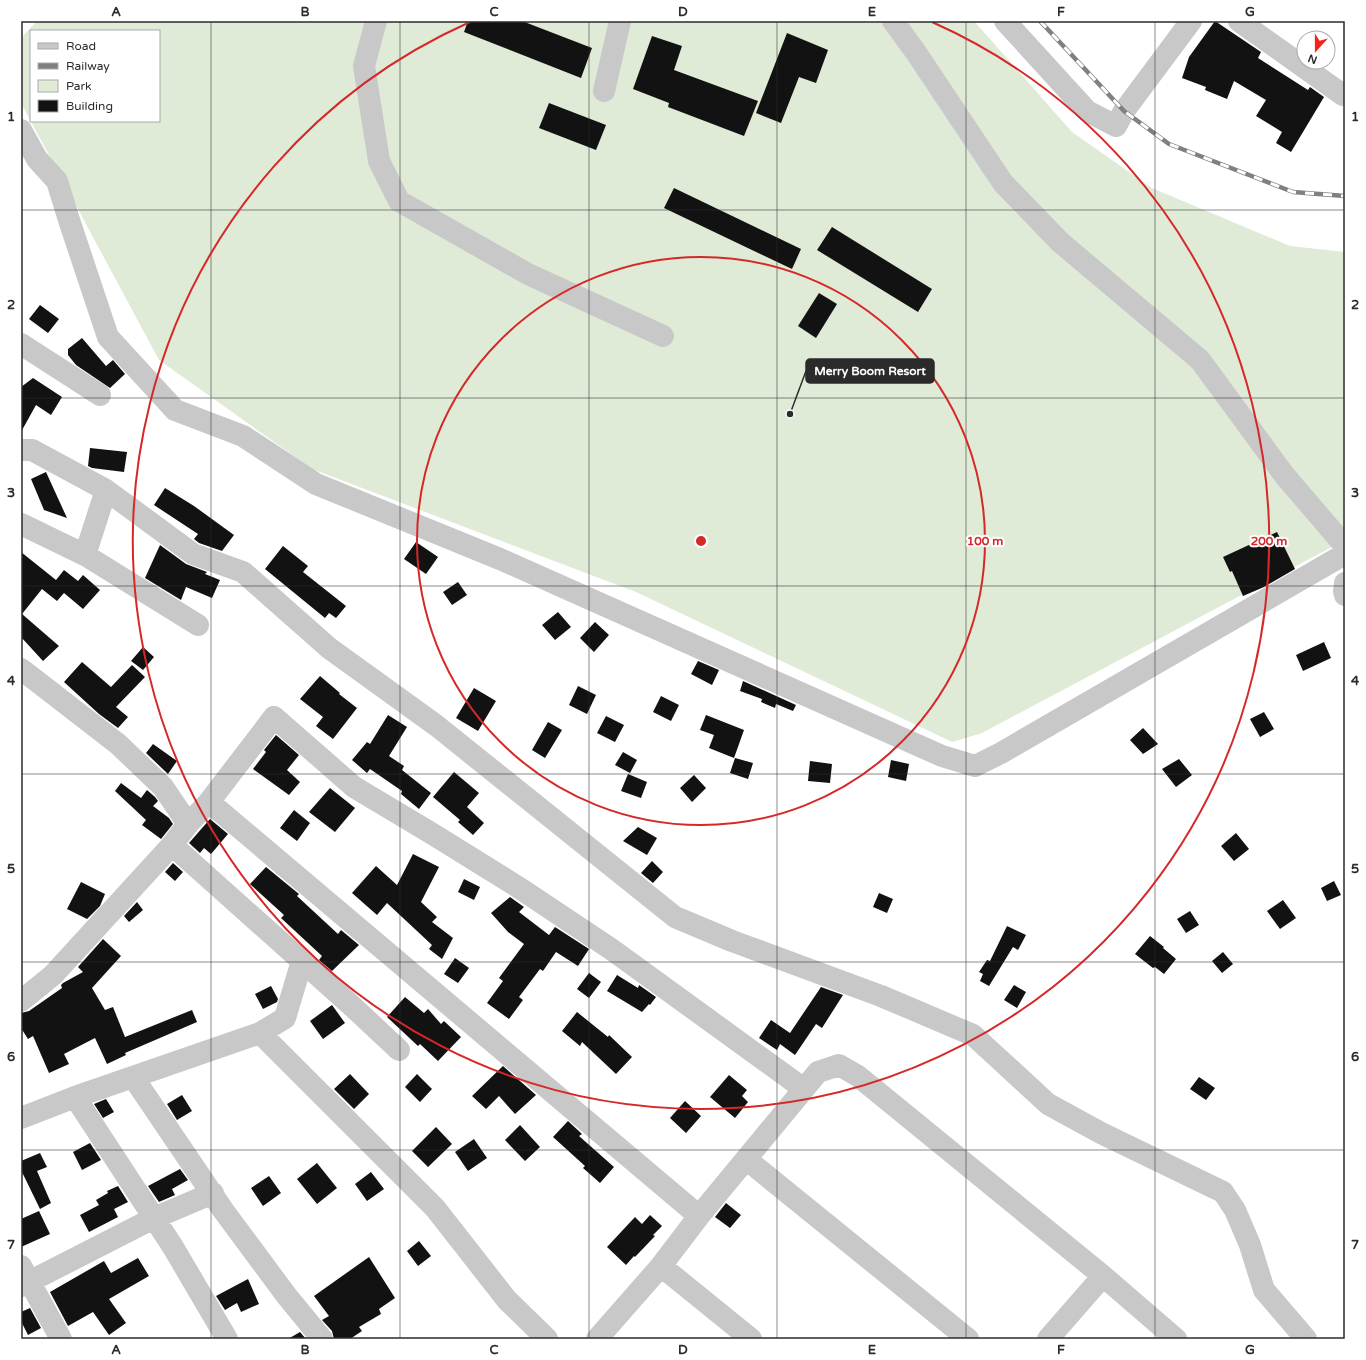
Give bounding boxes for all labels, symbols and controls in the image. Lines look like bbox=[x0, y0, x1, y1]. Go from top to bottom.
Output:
text: A bbox=[111, 4, 121, 20]
text: B bbox=[300, 4, 310, 20]
text: C bbox=[489, 4, 499, 20]
text: D bbox=[678, 4, 688, 20]
text: E bbox=[868, 4, 876, 20]
text: F bbox=[1057, 4, 1065, 20]
text: G bbox=[1245, 4, 1255, 20]
legend bbox=[30, 30, 160, 122]
north arrow bbox=[1296, 30, 1336, 70]
text: Road bbox=[66, 39, 96, 53]
text: N bbox=[1306, 51, 1319, 67]
text: Railway bbox=[66, 59, 110, 73]
text: Park bbox=[66, 79, 92, 93]
text: Building bbox=[66, 99, 113, 113]
text: 1 bbox=[7, 109, 15, 125]
text: 1 bbox=[1351, 109, 1359, 125]
text: 2 bbox=[7, 297, 15, 313]
text: 2 bbox=[1351, 297, 1359, 313]
callout: Merry Boom Resort bbox=[806, 359, 934, 383]
text: Merry Boom Resort bbox=[814, 364, 926, 379]
text: 3 bbox=[7, 485, 15, 501]
text: 3 bbox=[1351, 485, 1359, 501]
centre of rings bbox=[694, 534, 708, 548]
text: 100 m bbox=[967, 534, 1003, 548]
text: 200 m bbox=[1251, 534, 1287, 548]
text: 4 bbox=[7, 673, 16, 689]
text: 4 bbox=[1351, 673, 1360, 689]
text: 5 bbox=[7, 861, 15, 877]
text: 5 bbox=[1351, 861, 1359, 877]
text: 6 bbox=[7, 1049, 15, 1065]
text: 6 bbox=[1351, 1049, 1359, 1065]
text: 7 bbox=[7, 1237, 15, 1253]
text: 7 bbox=[1351, 1237, 1359, 1253]
text: A bbox=[111, 1342, 121, 1358]
text: B bbox=[300, 1342, 310, 1358]
text: C bbox=[489, 1342, 499, 1358]
text: D bbox=[678, 1342, 688, 1358]
text: E bbox=[868, 1342, 876, 1358]
text: F bbox=[1057, 1342, 1065, 1358]
text: G bbox=[1245, 1342, 1255, 1358]

